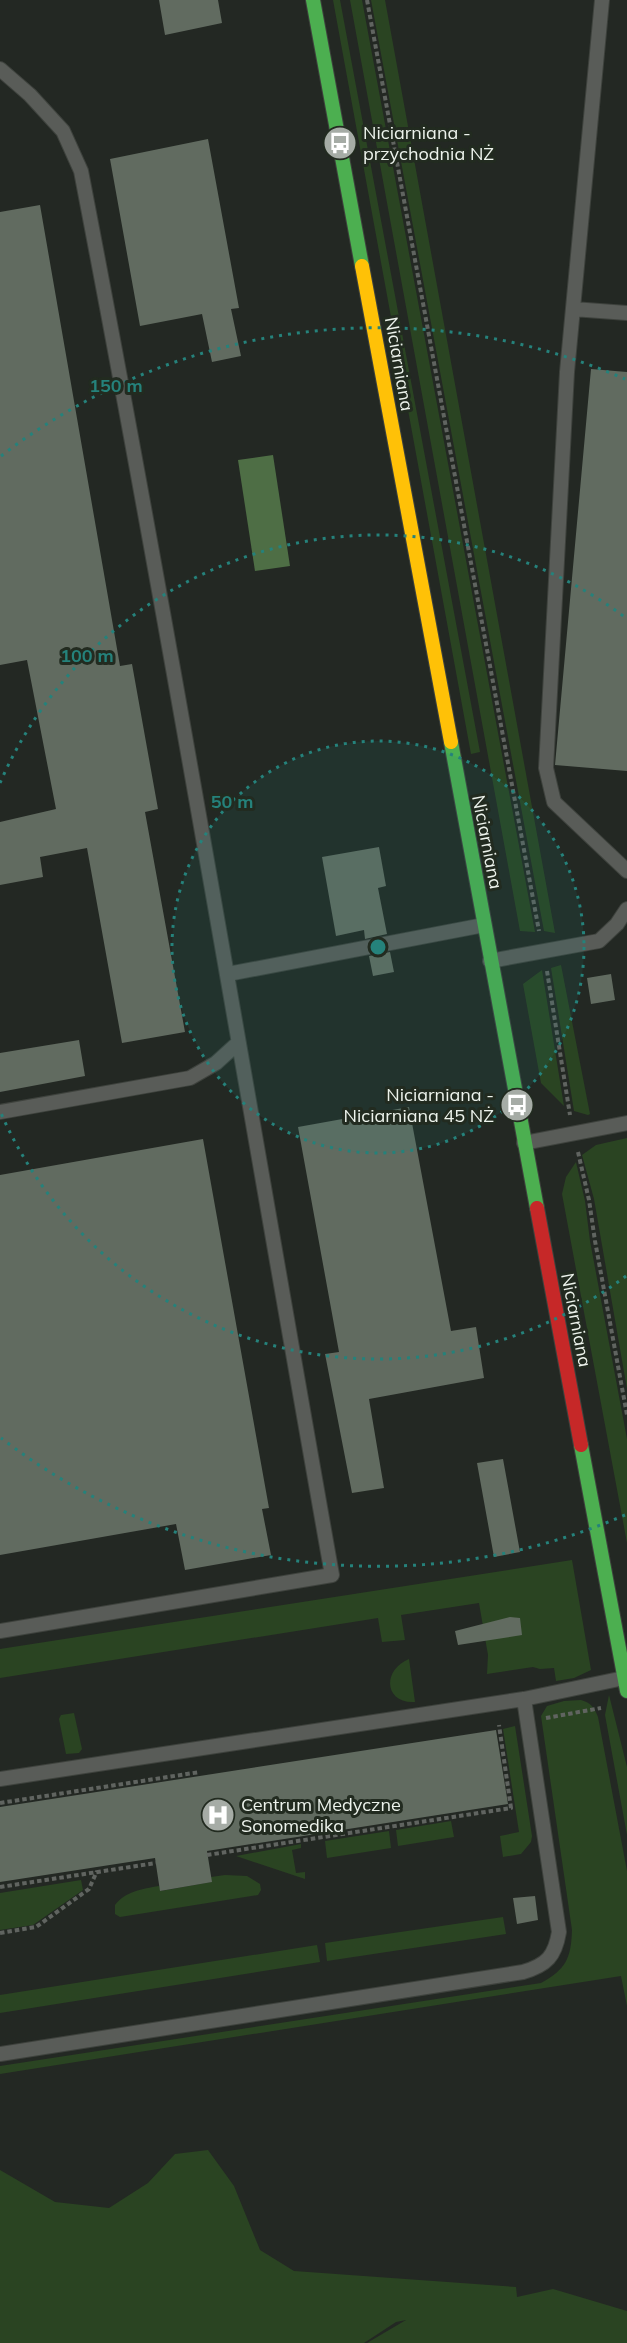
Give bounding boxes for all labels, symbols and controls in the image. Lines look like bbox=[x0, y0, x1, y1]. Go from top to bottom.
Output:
place label: Niciarniana - przychodnia NŻ bbox=[363, 121, 494, 165]
bus stop icon: Niciarniana - przychodnia NŻ bbox=[322, 125, 358, 161]
street label: Niciarniana bbox=[380, 315, 419, 413]
text: 150 m bbox=[89, 374, 143, 397]
text: 100 m bbox=[60, 644, 114, 667]
text: 50 m bbox=[211, 790, 253, 813]
street label: Niciarniana bbox=[467, 793, 508, 891]
centre of rings bbox=[368, 937, 388, 957]
place label: Niciarniana - Niciarniana 45 NŻ bbox=[344, 1083, 494, 1127]
bus stop icon: Niciarniana - Niciarniana 45 NŻ bbox=[499, 1087, 535, 1123]
street label: Niciarniana bbox=[556, 1271, 597, 1369]
place label: Centrum Medyczne Sonomedika bbox=[241, 1793, 401, 1837]
hospital icon: Centrum Medyczne Sonomedika bbox=[200, 1797, 236, 1833]

